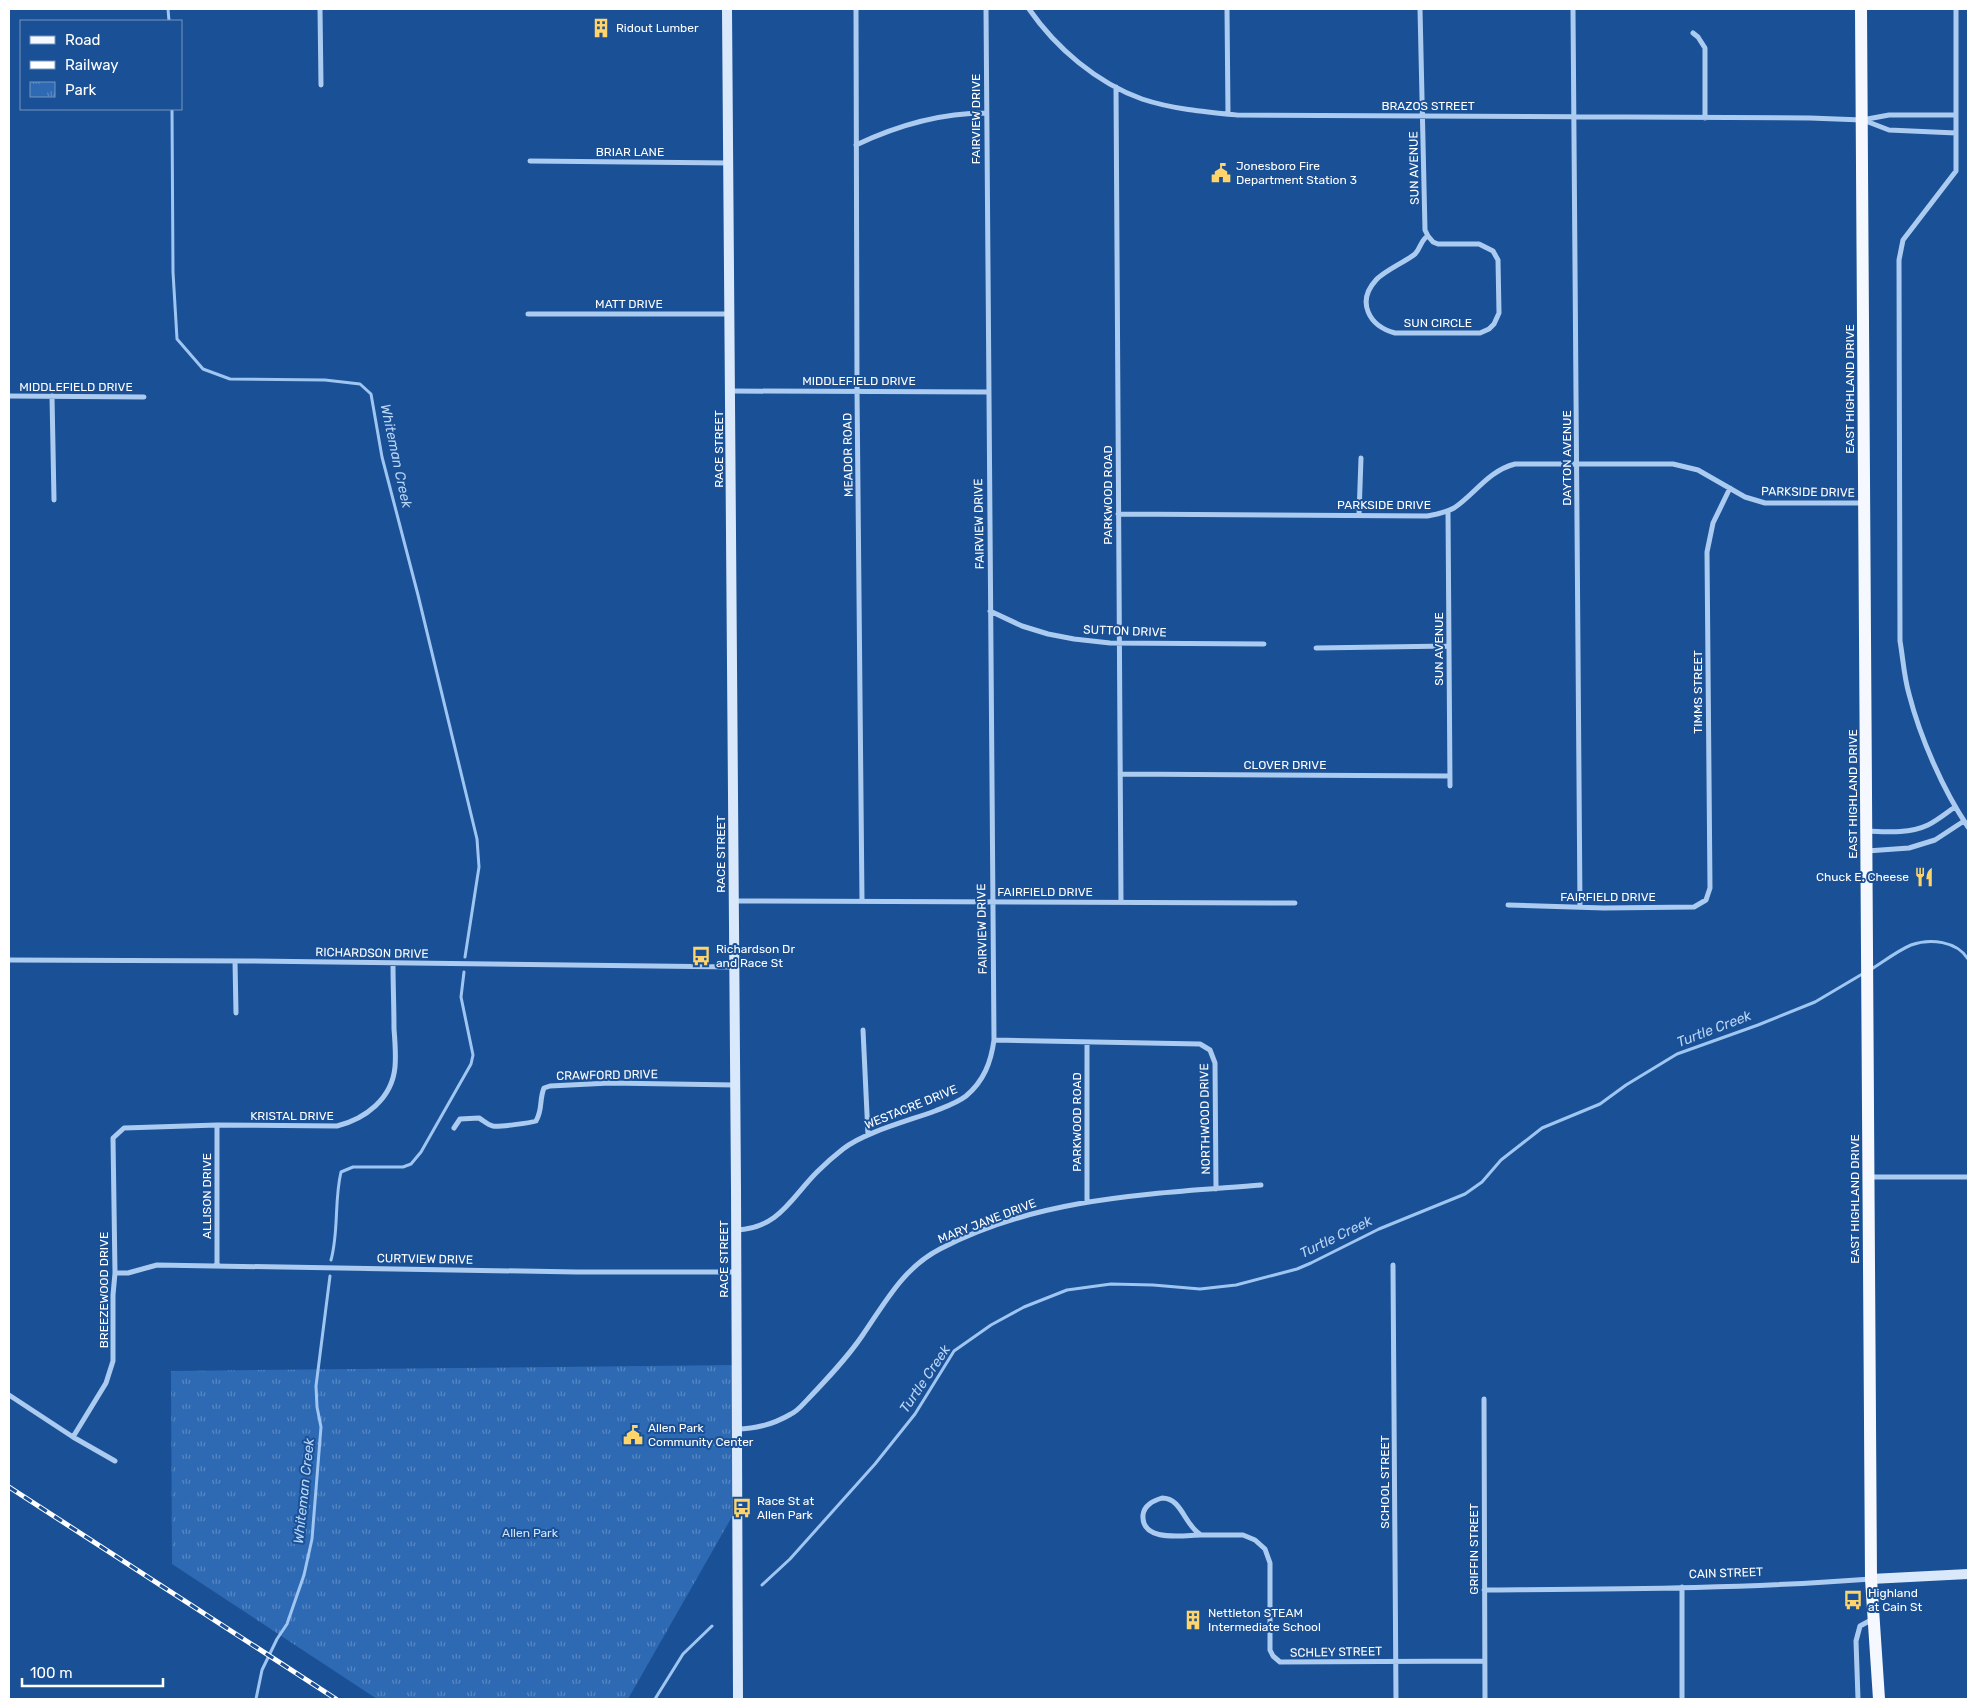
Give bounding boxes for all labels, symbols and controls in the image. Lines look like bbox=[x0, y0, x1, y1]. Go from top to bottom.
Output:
building icon: Ridout Lumber bbox=[590, 17, 612, 39]
legend bbox=[20, 20, 182, 110]
place label: Ridout Lumber bbox=[616, 21, 699, 35]
text: Road bbox=[65, 31, 101, 49]
text: Railway bbox=[65, 56, 119, 74]
street label: FAIRVIEW DRIVE bbox=[969, 74, 983, 164]
text: Park bbox=[65, 81, 96, 99]
street label: BRAZOS STREET bbox=[1381, 99, 1475, 113]
street label: SUN AVENUE bbox=[1406, 131, 1422, 205]
street label: BRIAR LANE bbox=[596, 145, 664, 159]
place label: Jonesboro Fire Department Station 3 bbox=[1236, 159, 1357, 187]
public building icon: Jonesboro Fire Department Station 3 bbox=[1210, 162, 1232, 184]
street label: MATT DRIVE bbox=[595, 297, 663, 311]
street label: SUN CIRCLE bbox=[1404, 316, 1472, 330]
street label: EAST HIGHLAND DRIVE bbox=[1843, 324, 1857, 454]
street label: MIDDLEFIELD DRIVE bbox=[802, 374, 916, 388]
street label: MIDDLEFIELD DRIVE bbox=[19, 380, 133, 394]
water label: Whiteman Creek bbox=[377, 402, 416, 510]
street label: RACE STREET bbox=[712, 410, 726, 488]
street label: DAYTON AVENUE bbox=[1560, 410, 1574, 506]
street label: MEADOR ROAD bbox=[840, 413, 856, 497]
street label: PARKWOOD ROAD bbox=[1101, 445, 1115, 545]
street label: FAIRVIEW DRIVE bbox=[971, 479, 987, 569]
street label: PARKSIDE DRIVE bbox=[1761, 484, 1855, 500]
street label: PARKSIDE DRIVE bbox=[1337, 498, 1431, 512]
street label: SUN AVENUE bbox=[1432, 612, 1446, 686]
street label: SUTTON DRIVE bbox=[1083, 623, 1167, 639]
street label: TIMMS STREET bbox=[1691, 650, 1705, 734]
street label: EAST HIGHLAND DRIVE bbox=[1846, 729, 1860, 859]
street label: CLOVER DRIVE bbox=[1244, 758, 1326, 772]
street label: RACE STREET bbox=[714, 815, 728, 893]
restaurant icon: Chuck E. Cheese bbox=[1913, 866, 1935, 888]
place label: Chuck E. Cheese bbox=[1816, 870, 1909, 884]
street label: FAIRVIEW DRIVE bbox=[974, 884, 990, 974]
street label: FAIRFIELD DRIVE bbox=[997, 885, 1093, 899]
street label: FAIRFIELD DRIVE bbox=[1560, 890, 1656, 904]
place label: Richardson Dr and Race St bbox=[716, 942, 795, 970]
street label: RICHARDSON DRIVE bbox=[315, 945, 429, 961]
bus stop icon: Richardson Dr and Race St bbox=[690, 945, 712, 967]
water label: Turtle Creek bbox=[1674, 1007, 1754, 1051]
street label: NORTHWOOD DRIVE bbox=[1197, 1063, 1213, 1175]
street label: CRAWFORD DRIVE bbox=[556, 1067, 658, 1083]
street label: PARKWOOD ROAD bbox=[1070, 1072, 1084, 1172]
street label: WESTACRE DRIVE bbox=[863, 1082, 959, 1132]
street label: KRISTAL DRIVE bbox=[250, 1109, 334, 1123]
street label: EAST HIGHLAND DRIVE bbox=[1848, 1134, 1862, 1264]
street label: ALLISON DRIVE bbox=[200, 1153, 214, 1239]
street label: MARY JANE DRIVE bbox=[936, 1196, 1038, 1246]
water label: Turtle Creek bbox=[1297, 1212, 1376, 1262]
street label: RACE STREET bbox=[717, 1220, 731, 1298]
street label: BREEZEWOOD DRIVE bbox=[97, 1232, 111, 1348]
street label: CURTVIEW DRIVE bbox=[377, 1251, 473, 1267]
water label: Turtle Creek bbox=[896, 1341, 954, 1416]
place label: Allen Park Community Center bbox=[648, 1421, 754, 1449]
public building icon: Allen Park Community Center bbox=[622, 1424, 644, 1446]
street label: SCHOOL STREET bbox=[1378, 1435, 1392, 1529]
water label: Whiteman Creek bbox=[290, 1437, 318, 1545]
place label: Race St at Allen Park bbox=[757, 1494, 814, 1522]
bus stop icon: Race St at Allen Park bbox=[731, 1497, 753, 1519]
street label: GRIFFIN STREET bbox=[1467, 1503, 1481, 1595]
park label: Allen Park bbox=[502, 1526, 559, 1540]
street label: CAIN STREET bbox=[1689, 1565, 1763, 1581]
place label: Highland at Cain St bbox=[1868, 1586, 1922, 1614]
bus stop icon: Highland at Cain St bbox=[1842, 1589, 1864, 1611]
place label: Nettleton STEAM Intermediate School bbox=[1208, 1606, 1321, 1634]
building icon: Nettleton STEAM Intermediate School bbox=[1182, 1609, 1204, 1631]
street label: SCHLEY STREET bbox=[1290, 1644, 1382, 1660]
scale bar bbox=[22, 1656, 164, 1688]
text: 100 m bbox=[30, 1664, 72, 1682]

